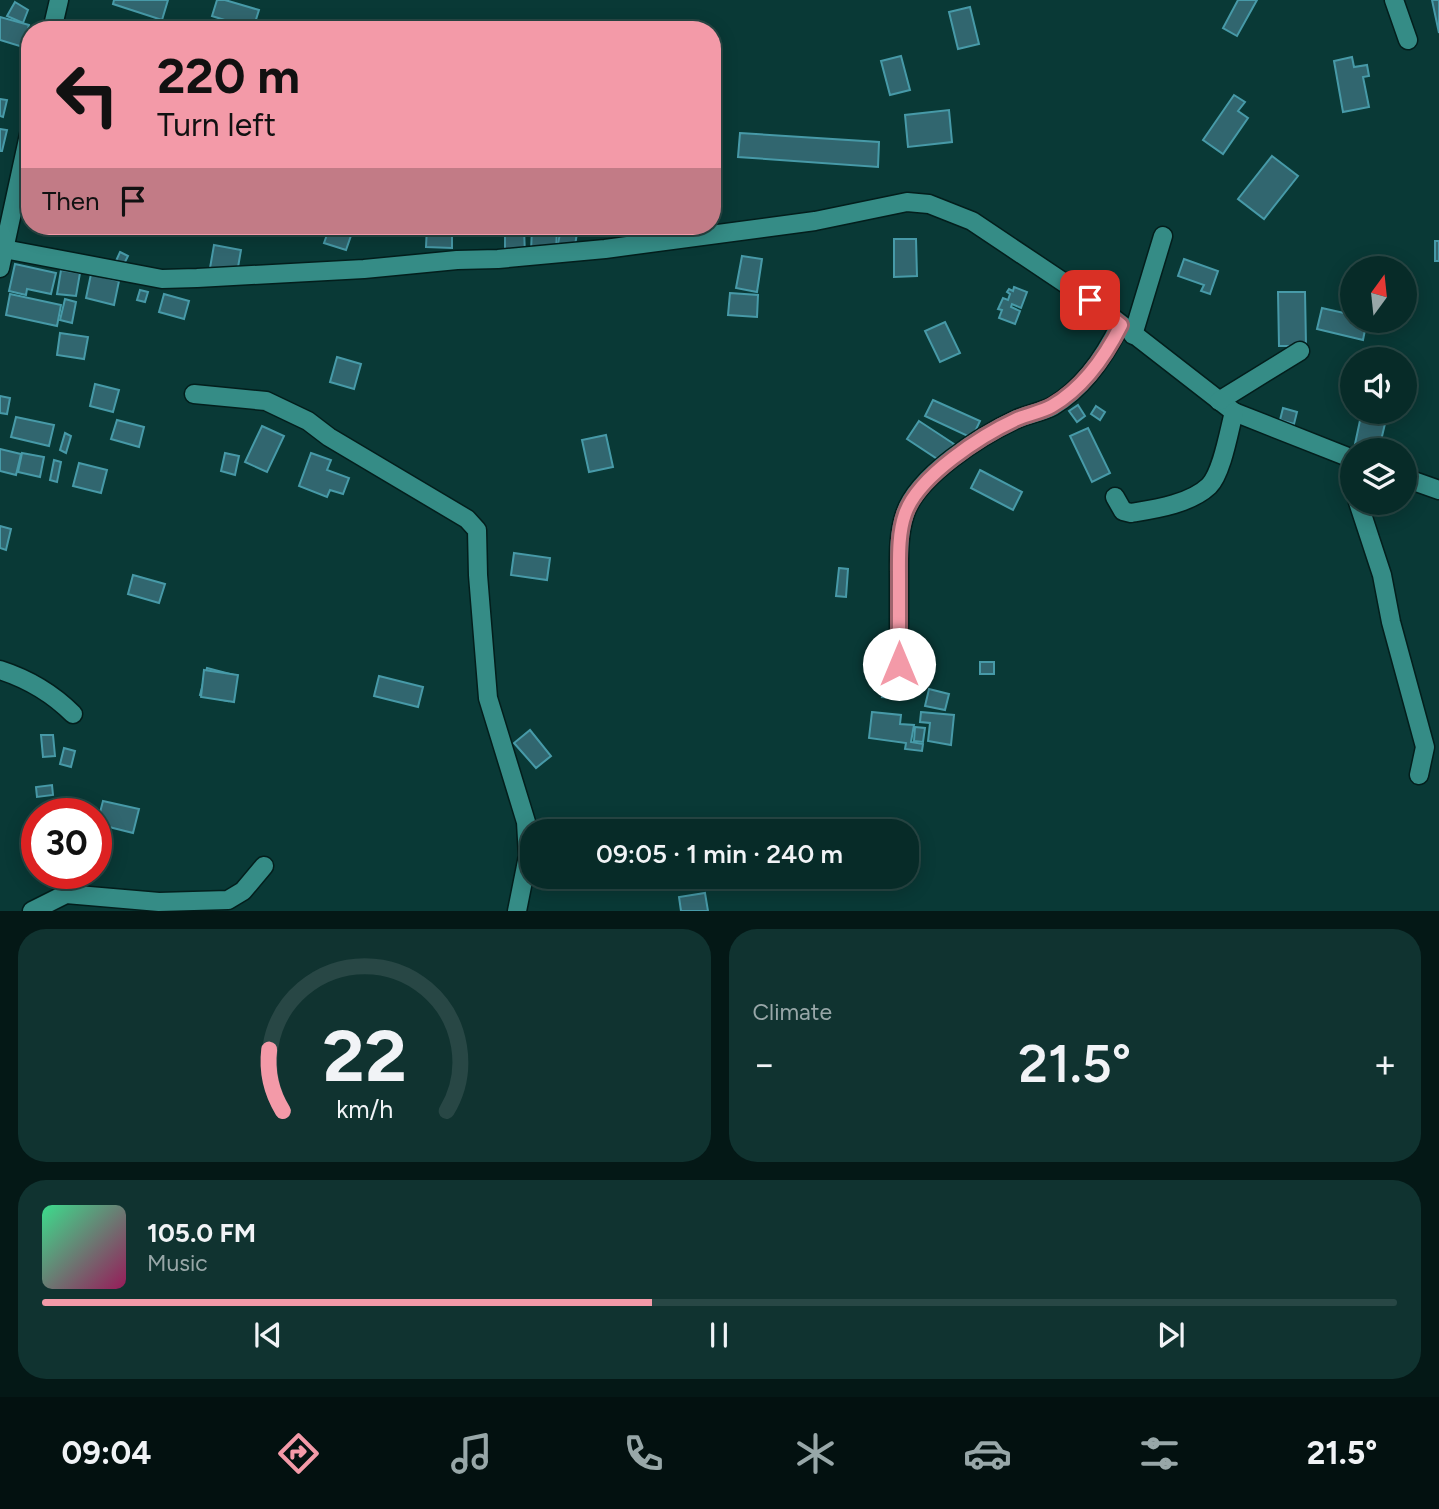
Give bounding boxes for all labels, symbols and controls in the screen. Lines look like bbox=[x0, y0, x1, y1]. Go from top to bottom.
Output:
text: 220 m bbox=[157, 46, 300, 105]
icon: left bbox=[42, 49, 133, 140]
text: Turn left bbox=[157, 106, 276, 144]
icon: arrive bbox=[114, 182, 152, 220]
text: Then bbox=[42, 185, 100, 217]
north arrow bbox=[1340, 256, 1418, 332]
map controls bbox=[1340, 256, 1417, 515]
pin bbox=[1060, 270, 1120, 330]
icon: arrive bbox=[1071, 281, 1109, 319]
button: sound bbox=[1340, 347, 1417, 424]
button: layers bbox=[1340, 438, 1417, 515]
position arrow bbox=[862, 627, 936, 701]
speed limit sign: 30 bbox=[21, 798, 112, 889]
text: 09:05 · 1 min · 240 m bbox=[596, 838, 843, 870]
text: Climate bbox=[753, 998, 832, 1026]
text: 22 bbox=[322, 1013, 406, 1100]
text: 21.5° bbox=[1018, 1033, 1131, 1095]
text: − bbox=[753, 1041, 776, 1087]
text: + bbox=[1373, 1041, 1397, 1087]
text: km/h bbox=[336, 1094, 393, 1124]
text: 105.0 FM bbox=[147, 1217, 256, 1249]
text: Music bbox=[147, 1249, 208, 1277]
icon: previous bbox=[249, 1316, 287, 1354]
icon: pause bbox=[700, 1316, 738, 1354]
icon: next bbox=[1152, 1316, 1190, 1354]
icon: directions bbox=[274, 1429, 323, 1478]
icon: music bbox=[447, 1429, 496, 1478]
icon: phone bbox=[619, 1429, 668, 1478]
icon: climate bbox=[791, 1429, 840, 1478]
icon: car bbox=[963, 1429, 1012, 1478]
icon: filters bbox=[1135, 1429, 1184, 1478]
text: 09:04 bbox=[62, 1434, 151, 1472]
text: 21.5° bbox=[1307, 1434, 1377, 1472]

